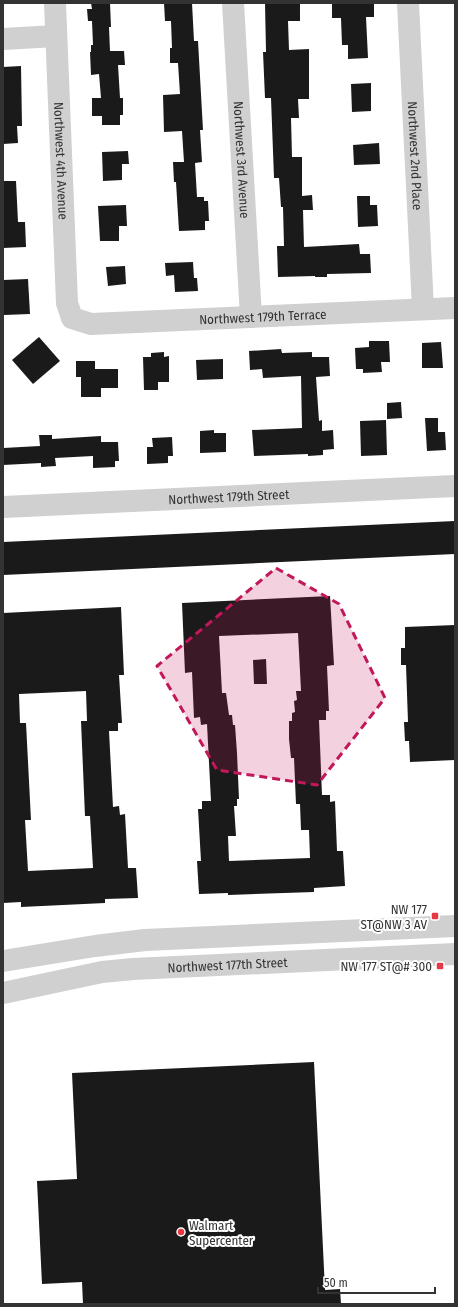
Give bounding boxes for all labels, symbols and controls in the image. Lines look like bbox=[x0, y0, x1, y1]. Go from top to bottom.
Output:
street label: Northwest 3rd Avenue bbox=[231, 101, 253, 219]
street label: Northwest 2nd Place bbox=[405, 101, 426, 211]
street label: Northwest 4th Avenue bbox=[51, 102, 71, 220]
street label: Northwest 179th Terrace bbox=[199, 306, 327, 327]
street label: Northwest 179th Street bbox=[168, 486, 290, 507]
place label: NW 177 ST@NW 3 AV bbox=[361, 902, 427, 932]
marker: NW 177 ST@NW 3 AV bbox=[430, 911, 440, 921]
street label: Northwest 177th Street bbox=[167, 954, 289, 975]
place label: NW 177 ST@# 300 bbox=[340, 959, 432, 974]
marker: NW 177 ST@# 300 bbox=[435, 961, 445, 971]
place label: Walmart Supercenter bbox=[189, 1218, 254, 1248]
marker: Walmart Supercenter bbox=[176, 1227, 186, 1237]
scale bar bbox=[318, 1269, 435, 1295]
text: 50 m bbox=[324, 1276, 348, 1290]

